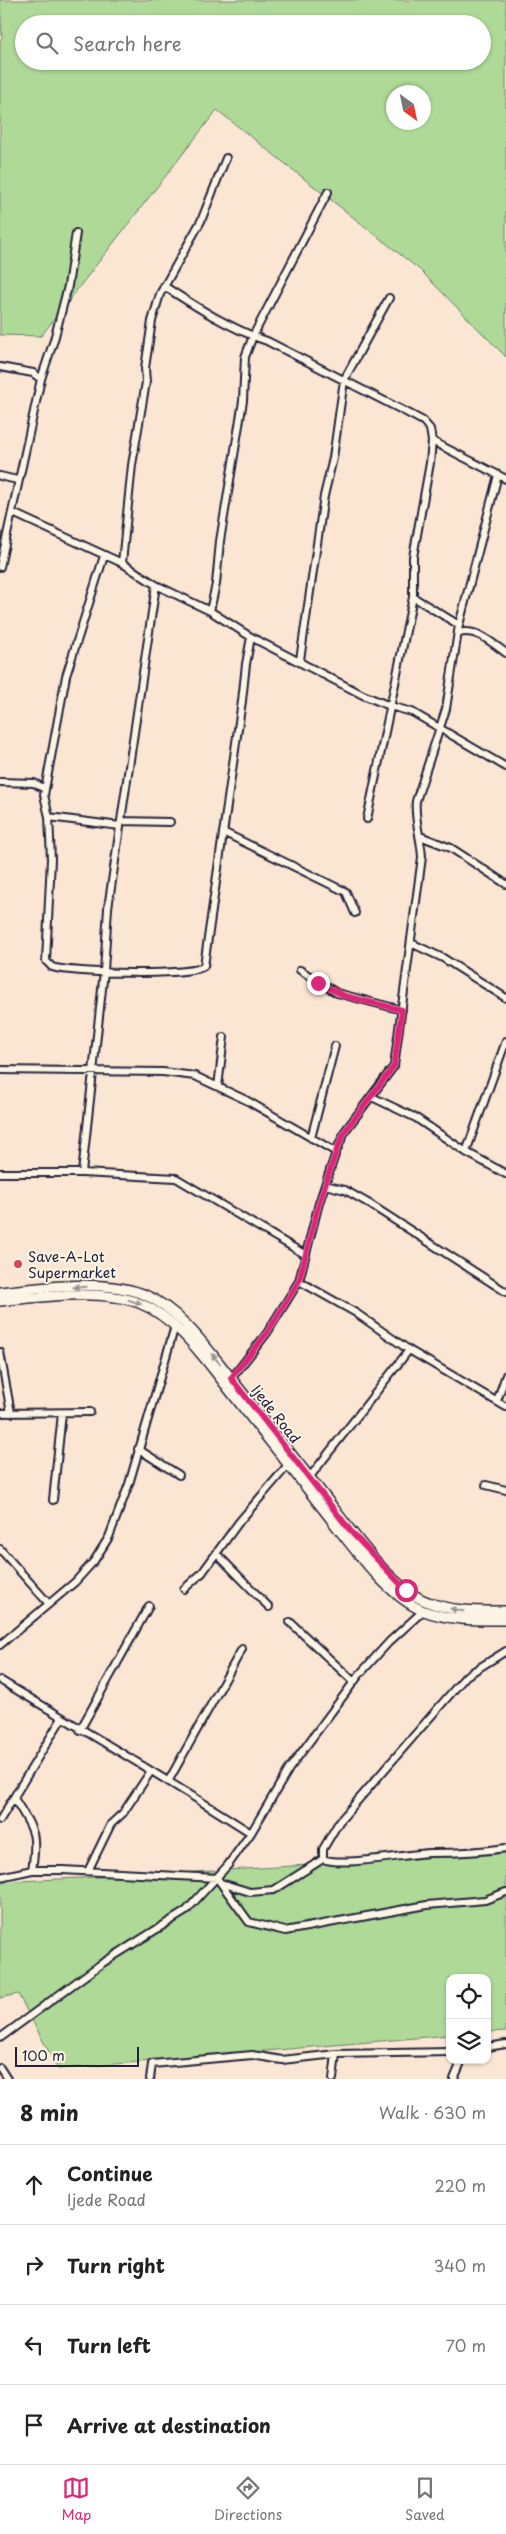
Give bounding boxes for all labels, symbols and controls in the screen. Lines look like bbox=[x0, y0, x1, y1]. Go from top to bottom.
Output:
search box bbox=[15, 15, 491, 70]
icon: search bbox=[33, 29, 61, 57]
text: Search here bbox=[73, 29, 182, 57]
north arrow bbox=[386, 85, 431, 130]
route end bbox=[307, 972, 330, 995]
place label: Save-A-Lot Supermarket bbox=[28, 1246, 116, 1283]
marker: Save-A-Lot Supermarket bbox=[12, 1258, 24, 1270]
one-way arrow bbox=[72, 1283, 88, 1291]
one-way arrow bbox=[128, 1299, 143, 1307]
one-way arrow bbox=[210, 1354, 222, 1366]
street label: Ijede Road bbox=[246, 1380, 306, 1448]
route start bbox=[395, 1579, 418, 1602]
one-way arrow bbox=[450, 1606, 465, 1614]
map controls bbox=[446, 1974, 491, 2064]
button: locate bbox=[446, 1974, 491, 2019]
button: layers bbox=[446, 2019, 491, 2064]
scale bar bbox=[15, 2044, 139, 2067]
text: 100 m bbox=[22, 2045, 65, 2066]
text: 8 min bbox=[20, 2096, 79, 2128]
text: Walk · 630 m bbox=[379, 2100, 486, 2124]
text: Continue bbox=[67, 2159, 153, 2187]
icon: ahead bbox=[20, 2171, 48, 2199]
text: 220 m bbox=[435, 2173, 486, 2197]
text: Ijede Road bbox=[67, 2187, 146, 2211]
icon: right bbox=[20, 2251, 48, 2279]
text: Turn right bbox=[67, 2251, 165, 2279]
text: 340 m bbox=[434, 2253, 486, 2277]
icon: left bbox=[20, 2331, 48, 2359]
text: Turn left bbox=[67, 2331, 151, 2359]
text: 70 m bbox=[446, 2333, 486, 2357]
icon: arrive bbox=[20, 2411, 48, 2439]
text: Arrive at destination bbox=[67, 2411, 271, 2439]
tab: Map bbox=[61, 2474, 91, 2525]
tab: Directions bbox=[214, 2474, 282, 2525]
tab: Saved bbox=[405, 2474, 445, 2525]

